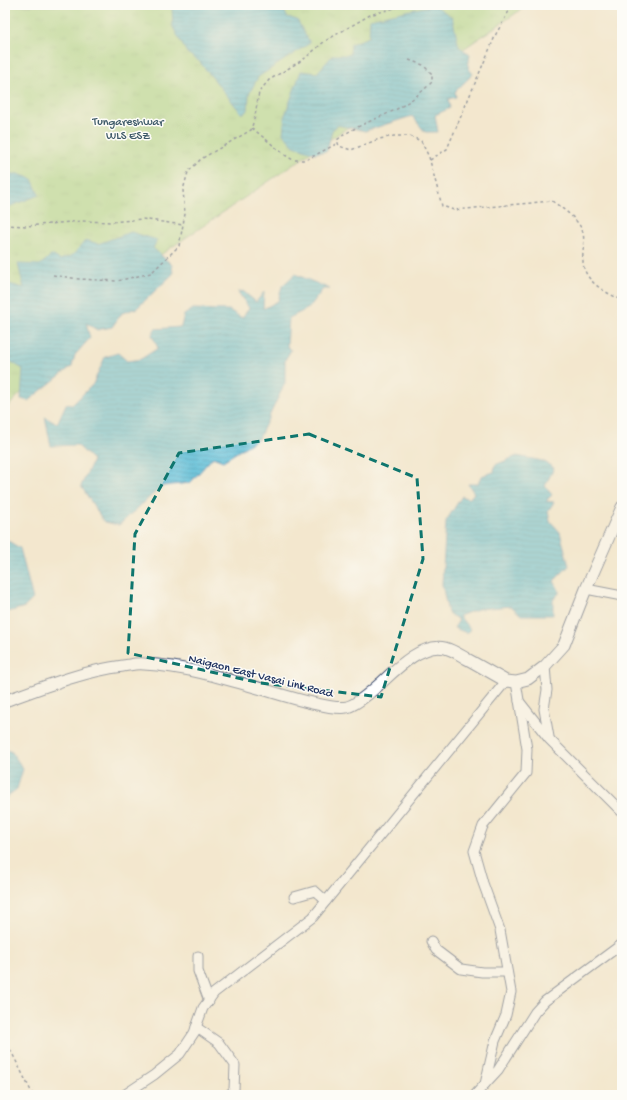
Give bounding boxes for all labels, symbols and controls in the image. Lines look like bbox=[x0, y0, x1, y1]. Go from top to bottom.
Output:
park label: Tungareshwar WLS ESZ bbox=[92, 116, 165, 144]
street label: Naigaon East Vasai Link Road bbox=[187, 652, 335, 702]

